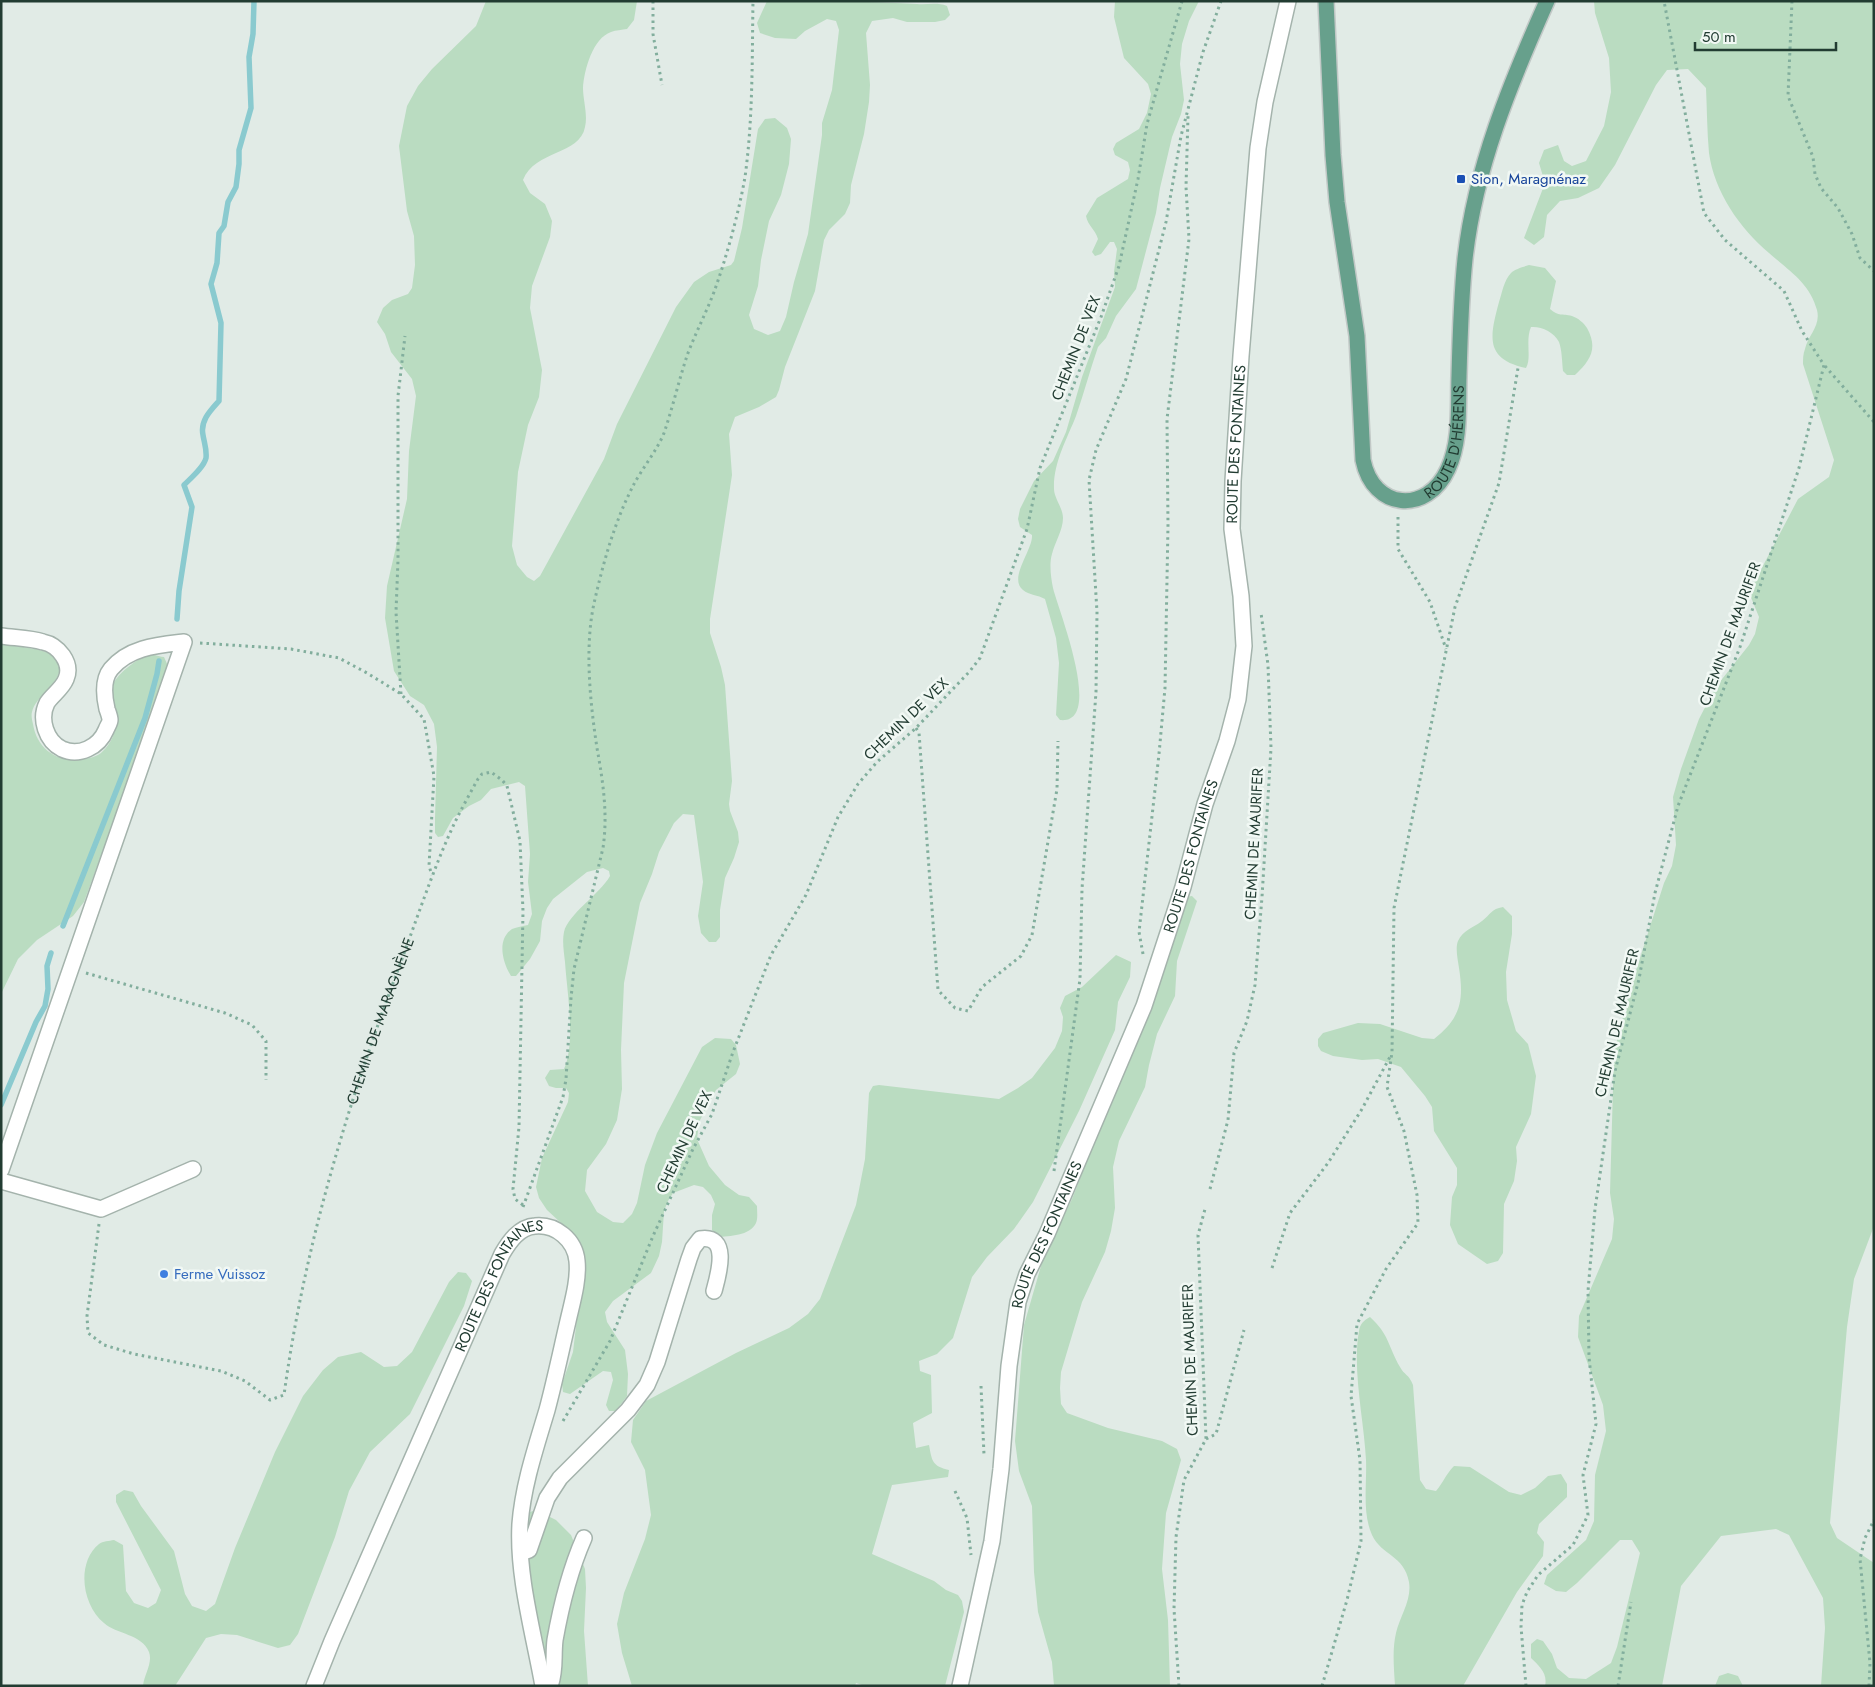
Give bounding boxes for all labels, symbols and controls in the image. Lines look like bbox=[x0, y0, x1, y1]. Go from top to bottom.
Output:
scale bar bbox=[1695, 20, 1836, 52]
text: 50 m bbox=[1702, 26, 1736, 48]
place label: Sion, Maragnénaz bbox=[1471, 168, 1586, 190]
marker: Sion, Maragnénaz bbox=[1455, 173, 1467, 185]
street label: CHEMIN DE VEX bbox=[1046, 292, 1106, 404]
street label: ROUTE DES FONTAINES bbox=[1221, 364, 1251, 524]
street label: ROUTE D'HÉRENS bbox=[1419, 385, 1470, 504]
street label: CHEMIN DE MAURIFER bbox=[1694, 558, 1767, 709]
street label: CHEMIN DE VEX bbox=[859, 672, 954, 765]
street label: CHEMIN DE MAURIFER bbox=[1239, 767, 1269, 920]
street label: ROUTE DES FONTAINES bbox=[1158, 776, 1224, 936]
street label: CHEMIN DE MARAGNÈNE bbox=[341, 935, 420, 1107]
street label: CHEMIN DE MAURIFER bbox=[1589, 946, 1645, 1099]
street label: CHEMIN DE VEX bbox=[651, 1087, 718, 1197]
street label: ROUTE DES FONTAINES bbox=[1006, 1158, 1088, 1310]
street label: ROUTE DES FONTAINES bbox=[449, 1215, 543, 1355]
place label: Ferme Vuissoz bbox=[174, 1263, 266, 1285]
marker: Ferme Vuissoz bbox=[158, 1268, 170, 1280]
street label: CHEMIN DE MAURIFER bbox=[1176, 1283, 1204, 1436]

